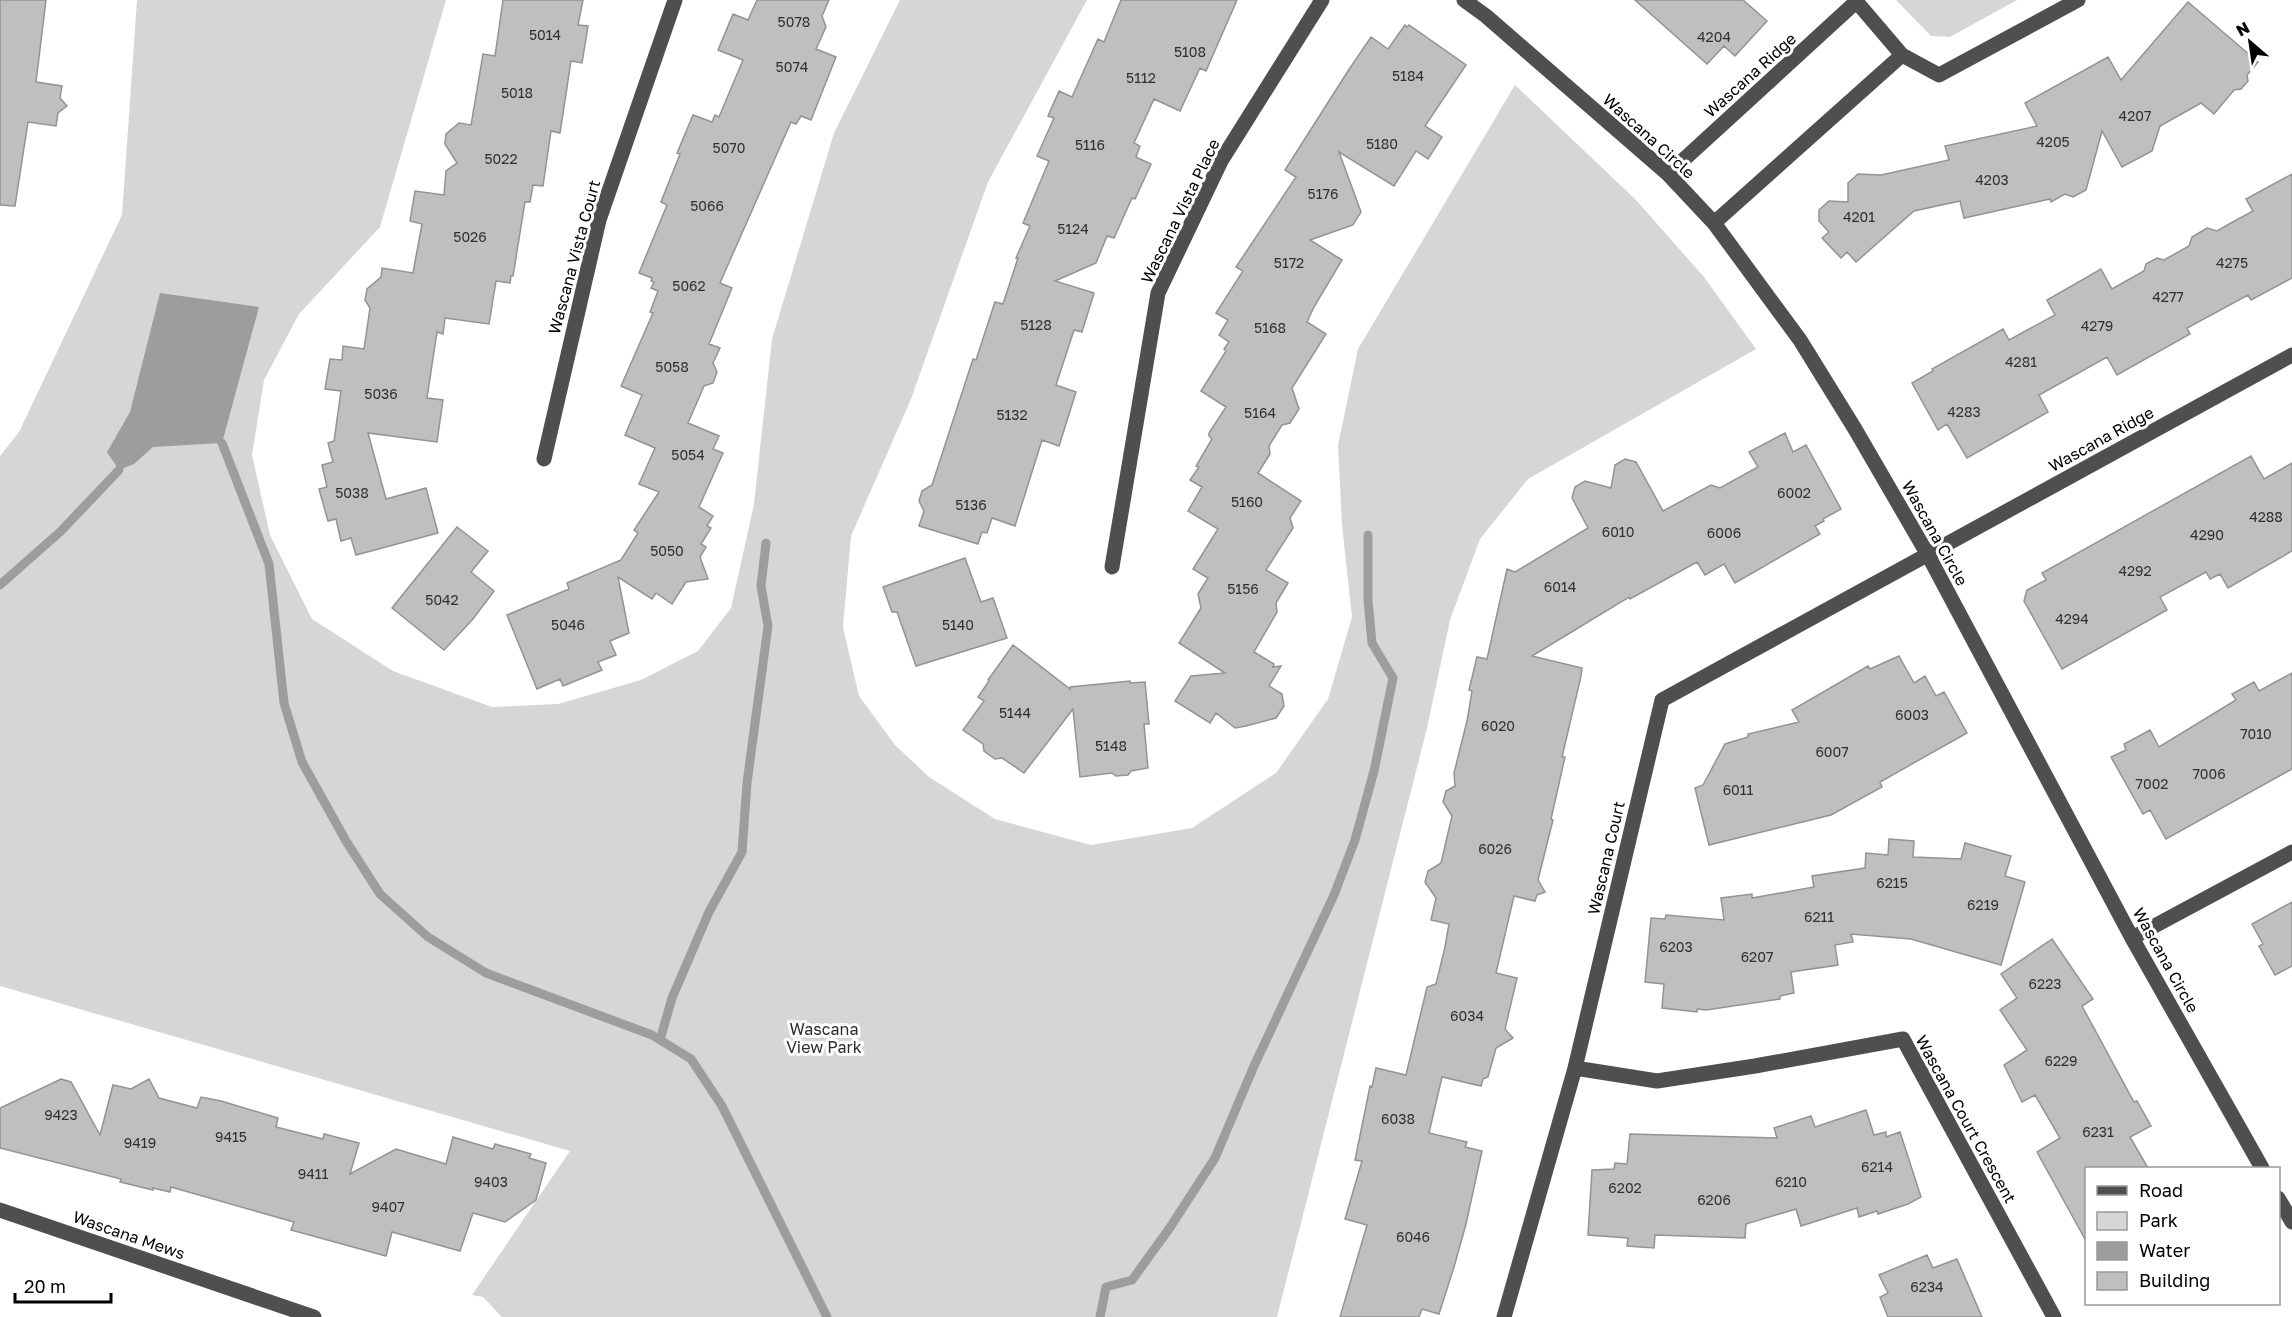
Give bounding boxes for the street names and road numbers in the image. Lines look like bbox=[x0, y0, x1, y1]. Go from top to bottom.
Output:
street label: Wascana Ridge bbox=[1700, 28, 1800, 122]
street label: Wascana Circle bbox=[1599, 89, 1699, 183]
street label: Wascana Vista Place bbox=[1136, 135, 1224, 287]
street label: Wascana Vista Court bbox=[544, 178, 604, 336]
street label: Wascana Ridge bbox=[2045, 402, 2157, 476]
street label: Wascana Circle bbox=[1898, 477, 1972, 589]
street label: Wascana Court bbox=[1583, 799, 1629, 917]
street label: Wascana Circle bbox=[2129, 904, 2203, 1016]
street label: Wascana Court Crescent bbox=[1911, 1032, 2021, 1206]
street label: Wascana Mews bbox=[70, 1206, 188, 1264]

